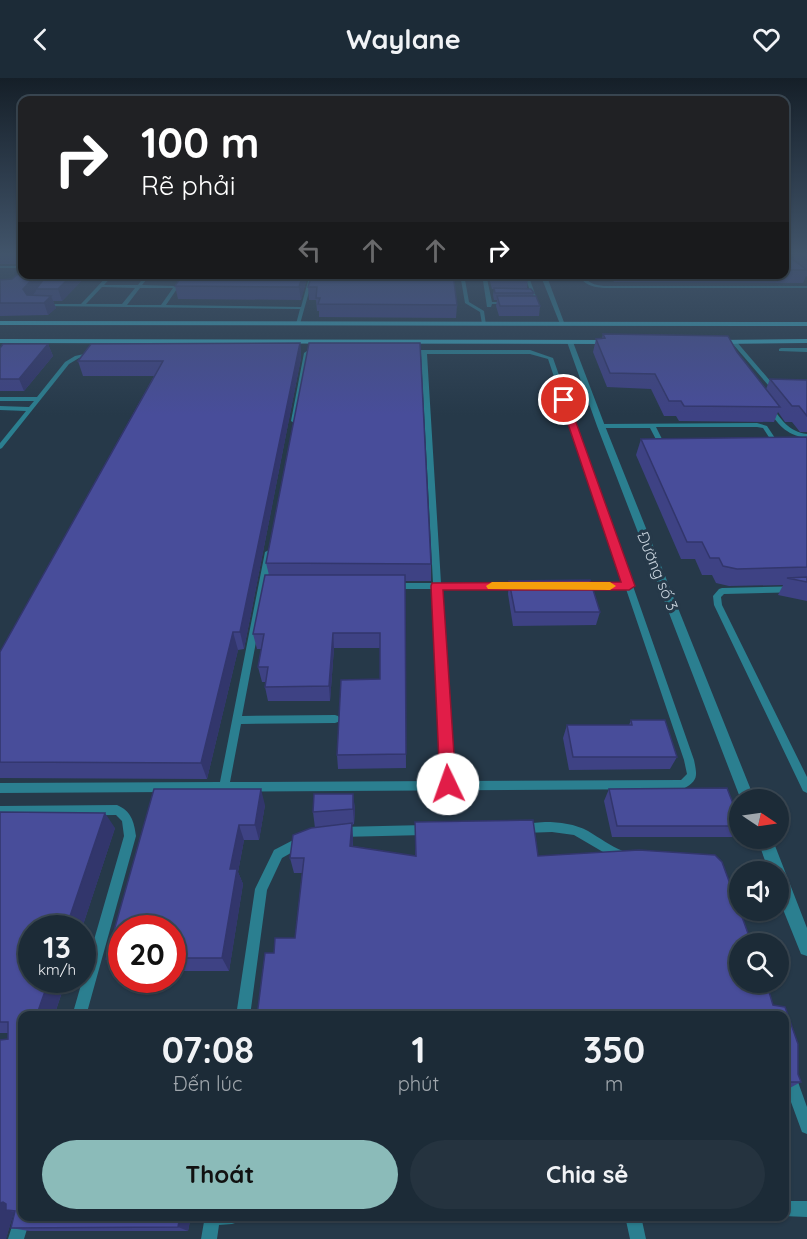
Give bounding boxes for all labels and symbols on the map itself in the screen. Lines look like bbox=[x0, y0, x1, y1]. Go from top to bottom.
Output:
pin bbox=[538, 374, 589, 425]
street label: Đường số 3 bbox=[633, 528, 683, 614]
position arrow bbox=[416, 752, 480, 816]
north arrow bbox=[729, 789, 789, 849]
speed limit sign: 20 bbox=[108, 915, 186, 993]

